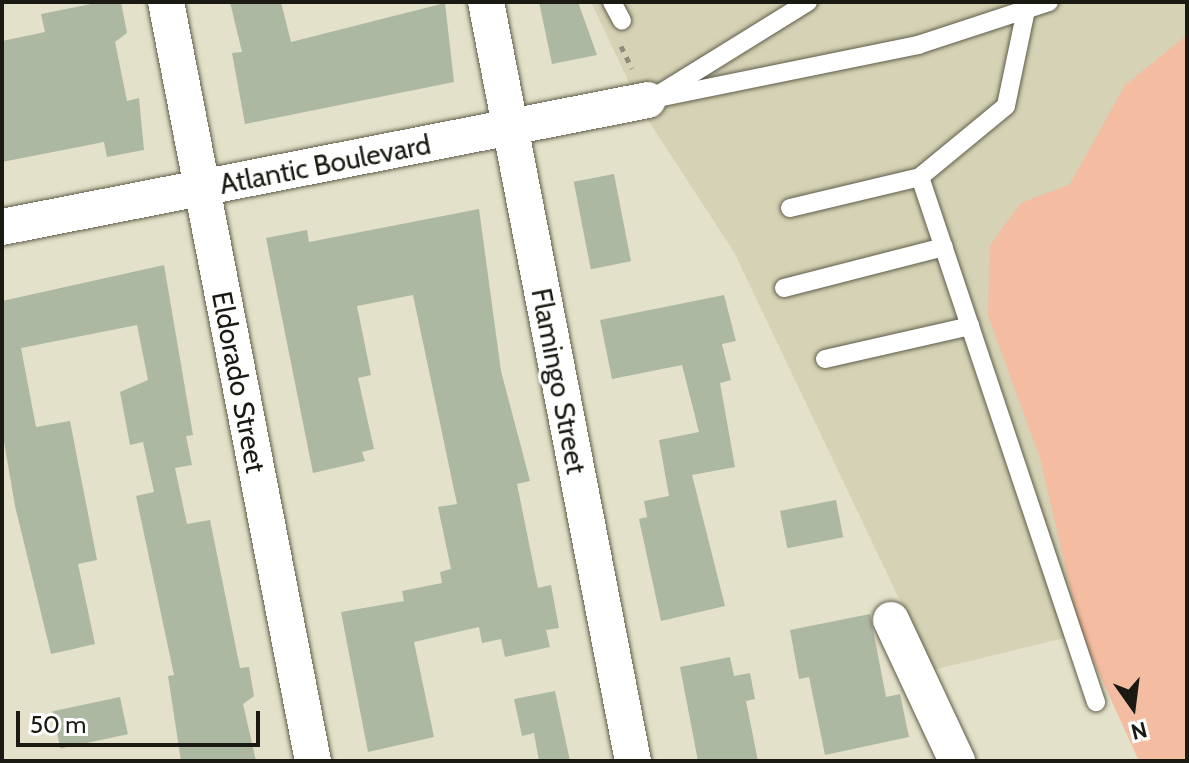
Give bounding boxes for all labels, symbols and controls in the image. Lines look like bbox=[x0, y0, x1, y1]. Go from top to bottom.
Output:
street label: Atlantic Boulevard bbox=[217, 127, 433, 201]
street label: Flamingo Street bbox=[525, 285, 593, 477]
street label: Eldorado Street bbox=[205, 288, 273, 476]
north arrow bbox=[1093, 667, 1173, 747]
scale bar bbox=[20, 695, 264, 745]
text: 50 m bbox=[30, 710, 86, 739]
text: N bbox=[1128, 716, 1150, 746]

